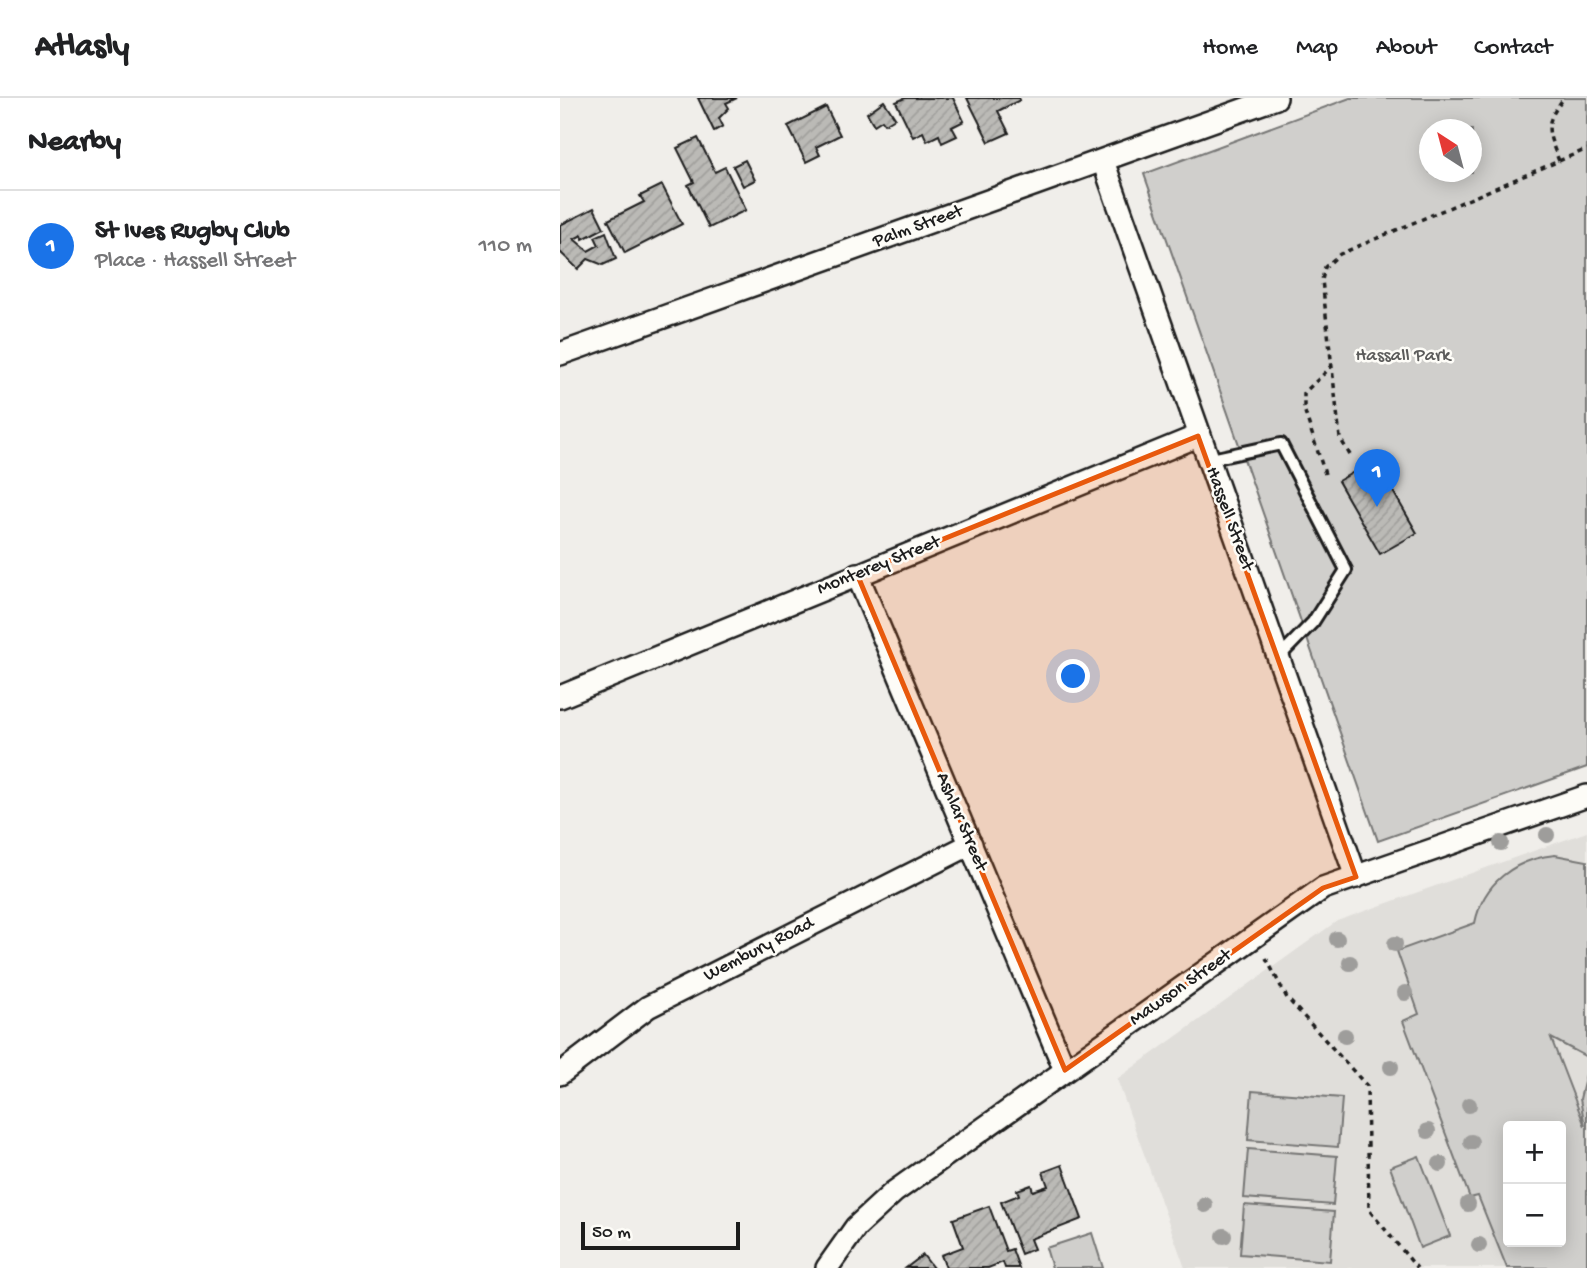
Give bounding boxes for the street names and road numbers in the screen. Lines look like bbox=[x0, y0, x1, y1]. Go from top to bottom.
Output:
street label: Palm Street bbox=[869, 199, 968, 254]
street label: Hassell Street bbox=[1200, 464, 1259, 576]
street label: Monterey Street bbox=[814, 530, 946, 601]
street label: Ashlar Street bbox=[930, 769, 993, 877]
street label: Wembury Road bbox=[700, 912, 820, 988]
street label: Mawson Street bbox=[1125, 943, 1238, 1032]

